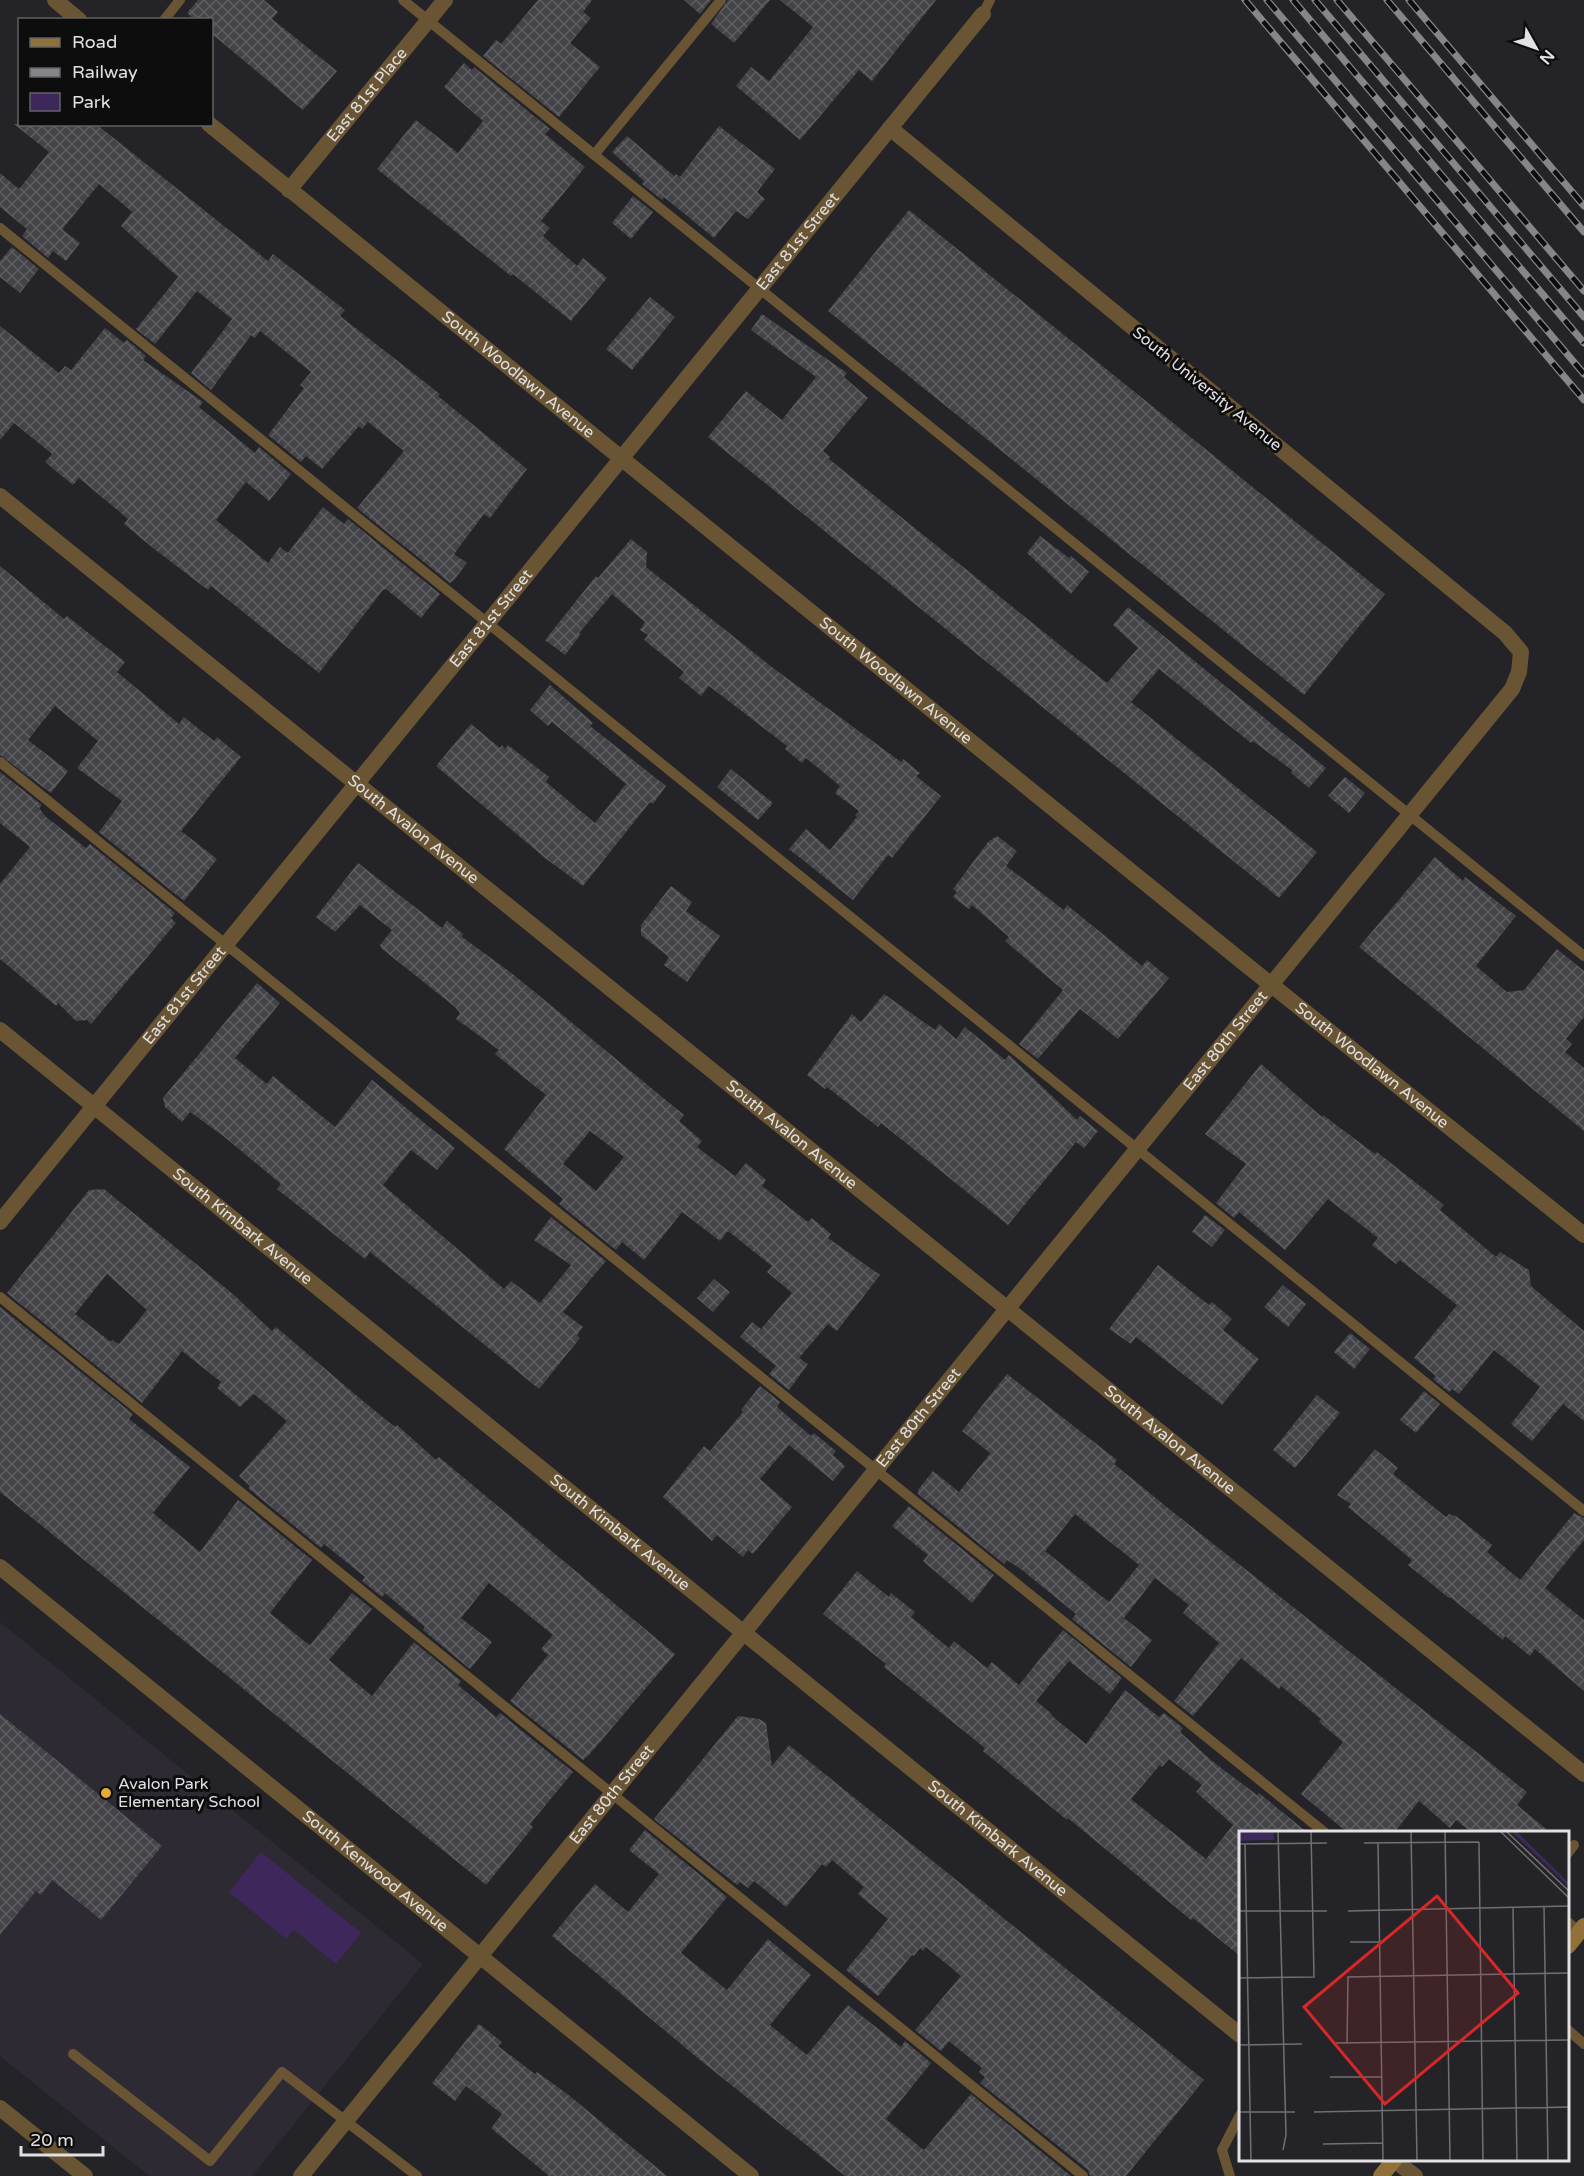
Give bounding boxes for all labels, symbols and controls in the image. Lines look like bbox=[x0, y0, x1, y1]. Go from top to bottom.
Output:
legend bbox=[18, 18, 213, 126]
north arrow bbox=[1506, 18, 1566, 78]
text: Road bbox=[72, 31, 117, 53]
street label: East 81st Place bbox=[322, 44, 412, 146]
text: N bbox=[1535, 46, 1559, 68]
text: Railway bbox=[72, 61, 138, 83]
text: Park bbox=[72, 91, 111, 113]
street label: East 81st Street bbox=[752, 188, 844, 295]
street label: South Woodlawn Avenue bbox=[438, 307, 599, 443]
street label: South University Avenue bbox=[1128, 323, 1286, 455]
street label: East 81st Street bbox=[445, 565, 537, 672]
street label: South Woodlawn Avenue bbox=[815, 613, 976, 749]
street label: South Avalon Avenue bbox=[344, 770, 483, 888]
street label: East 81st Street bbox=[138, 942, 230, 1049]
street label: East 80th Street bbox=[1179, 987, 1272, 1095]
street label: South Woodlawn Avenue bbox=[1291, 998, 1453, 1133]
street label: South Avalon Avenue bbox=[722, 1076, 861, 1194]
street label: South Kimbark Avenue bbox=[168, 1164, 316, 1289]
street label: East 80th Street bbox=[872, 1364, 965, 1472]
street label: South Avalon Avenue bbox=[1100, 1381, 1239, 1499]
street label: South Kimbark Avenue bbox=[546, 1470, 694, 1595]
street label: East 80th Street bbox=[565, 1741, 658, 1849]
place label: Avalon Park Elementary School bbox=[118, 1774, 260, 1812]
street label: South Kimbark Avenue bbox=[924, 1776, 1072, 1901]
marker: Avalon Park Elementary School bbox=[99, 1786, 113, 1800]
street label: South Kenwood Avenue bbox=[298, 1806, 452, 1936]
inset map bbox=[1239, 1831, 1569, 2161]
scale bar bbox=[21, 2119, 104, 2157]
text: 20 m bbox=[30, 2129, 74, 2151]

